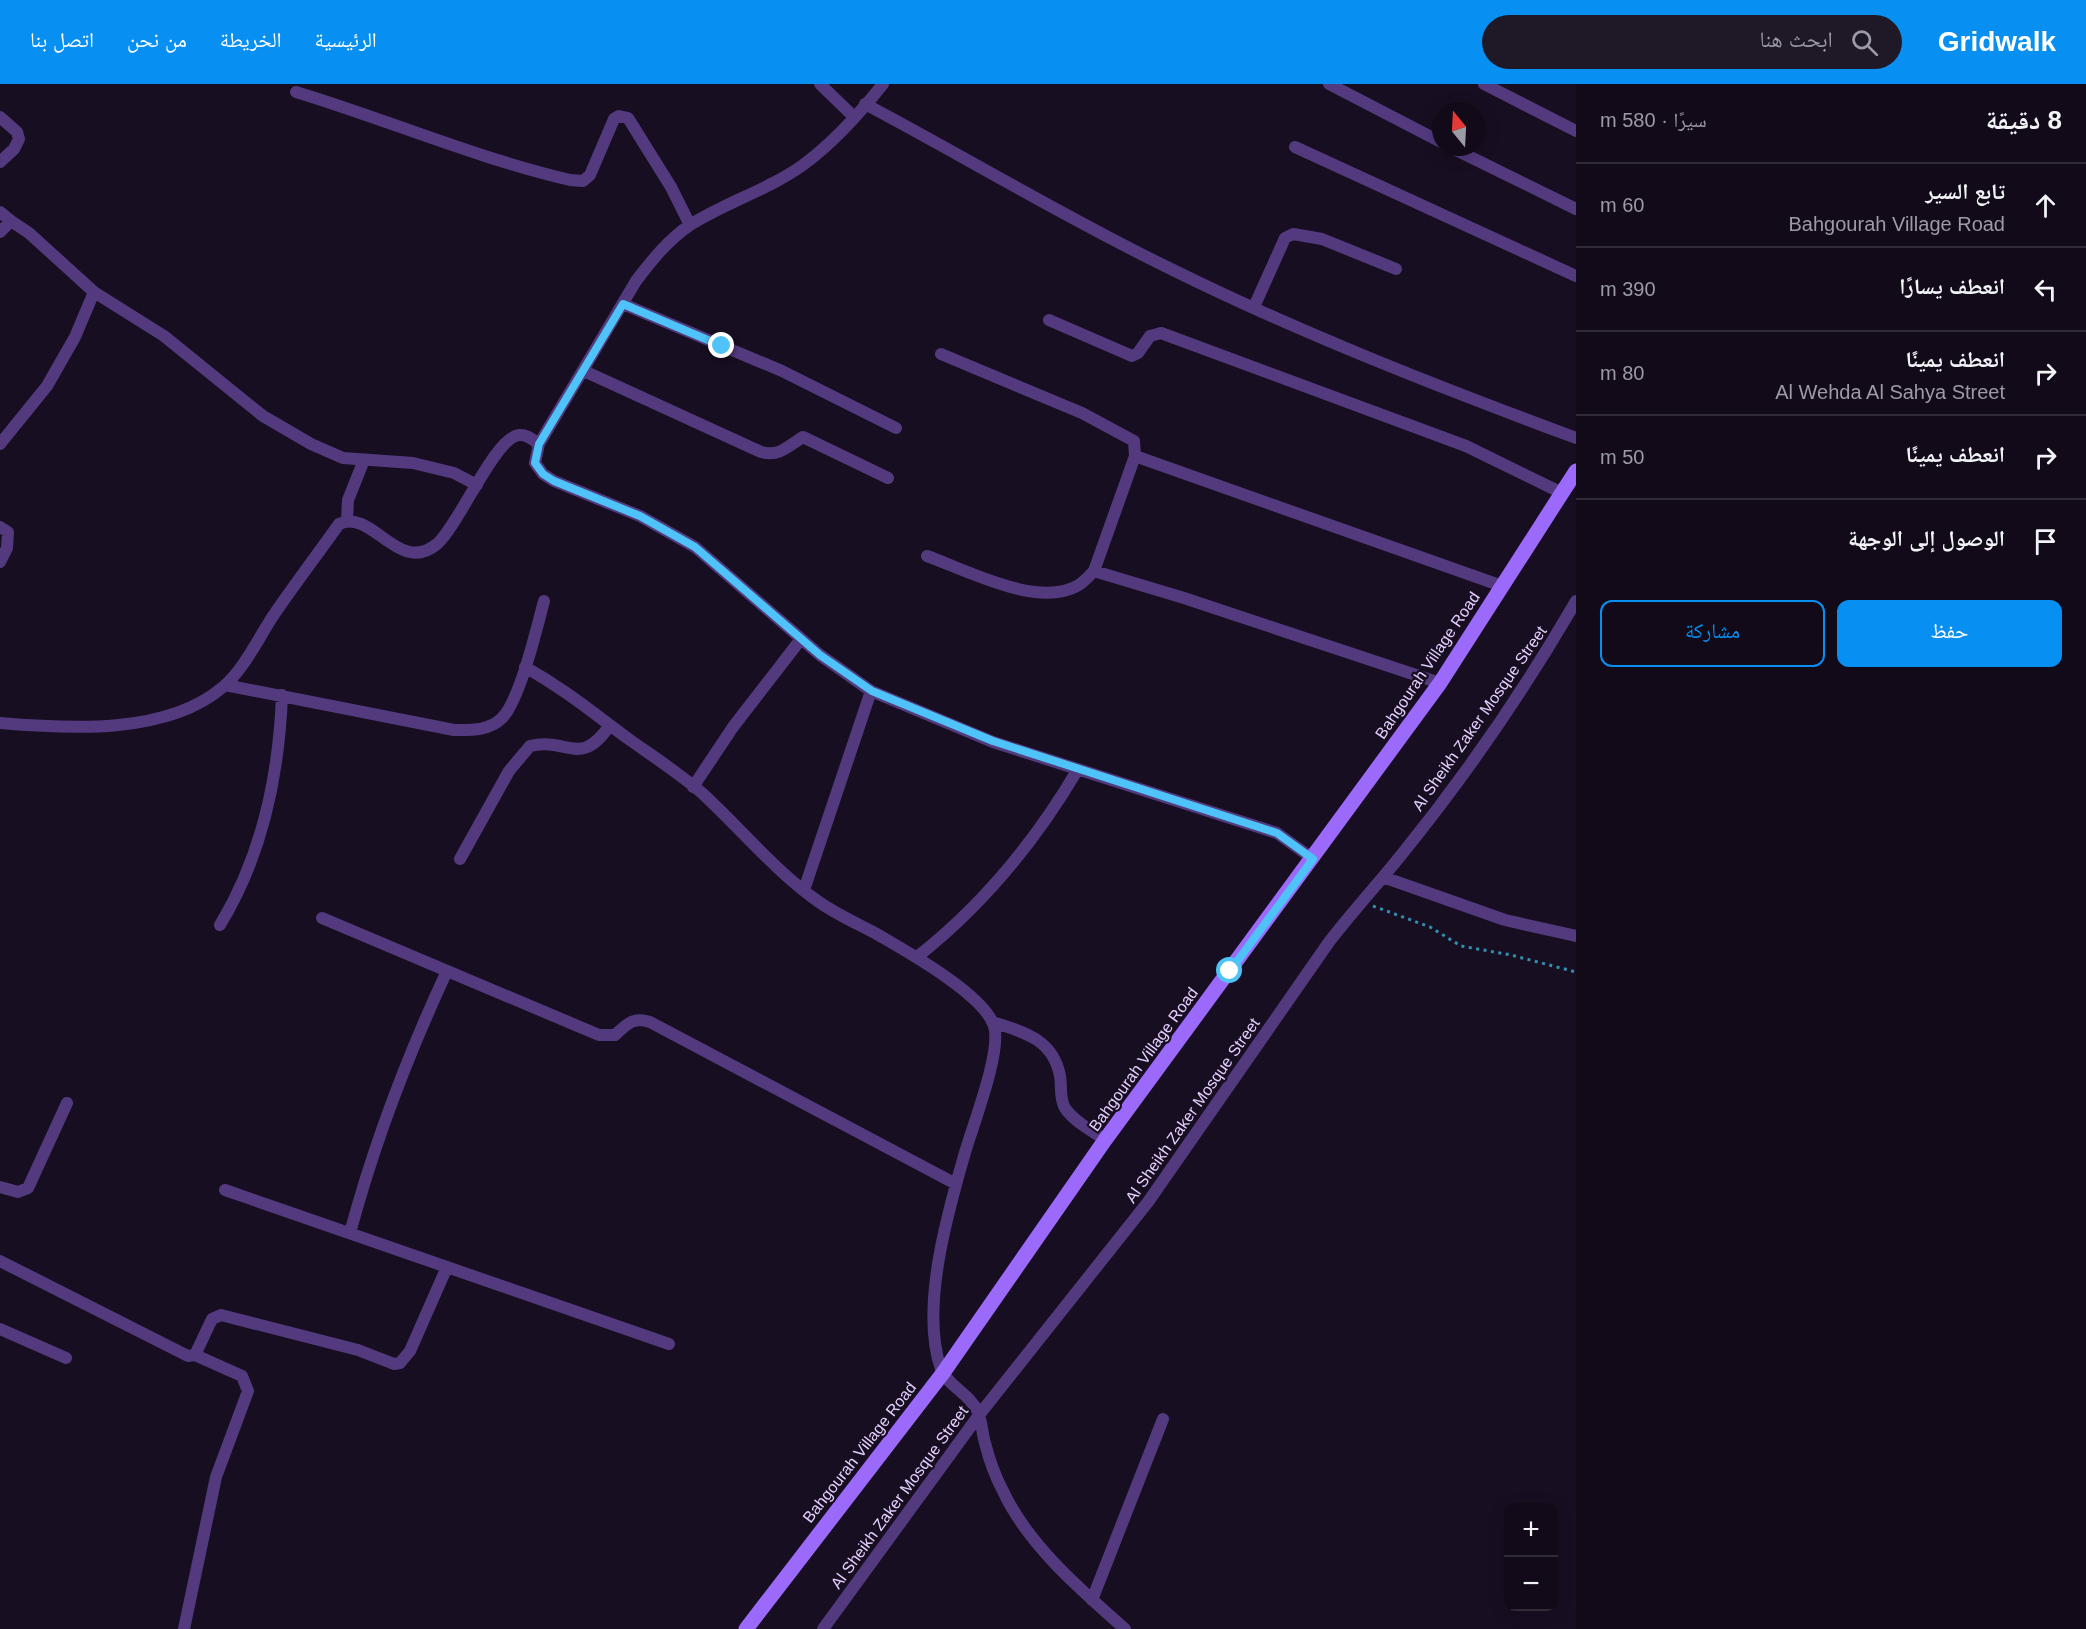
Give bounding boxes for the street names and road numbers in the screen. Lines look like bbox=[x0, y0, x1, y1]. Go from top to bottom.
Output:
street label: Bahgourah Village Road bbox=[1372, 589, 1483, 742]
street label: Al Sheikh Zaker Mosque Street bbox=[1409, 622, 1550, 814]
street label: Bahgourah Village Road bbox=[1086, 984, 1201, 1134]
street label: Al Sheikh Zaker Mosque Street bbox=[1122, 1014, 1263, 1206]
street label: Bahgourah Village Road bbox=[799, 1379, 919, 1526]
street label: Al Sheikh Zaker Mosque Street bbox=[827, 1402, 972, 1592]

